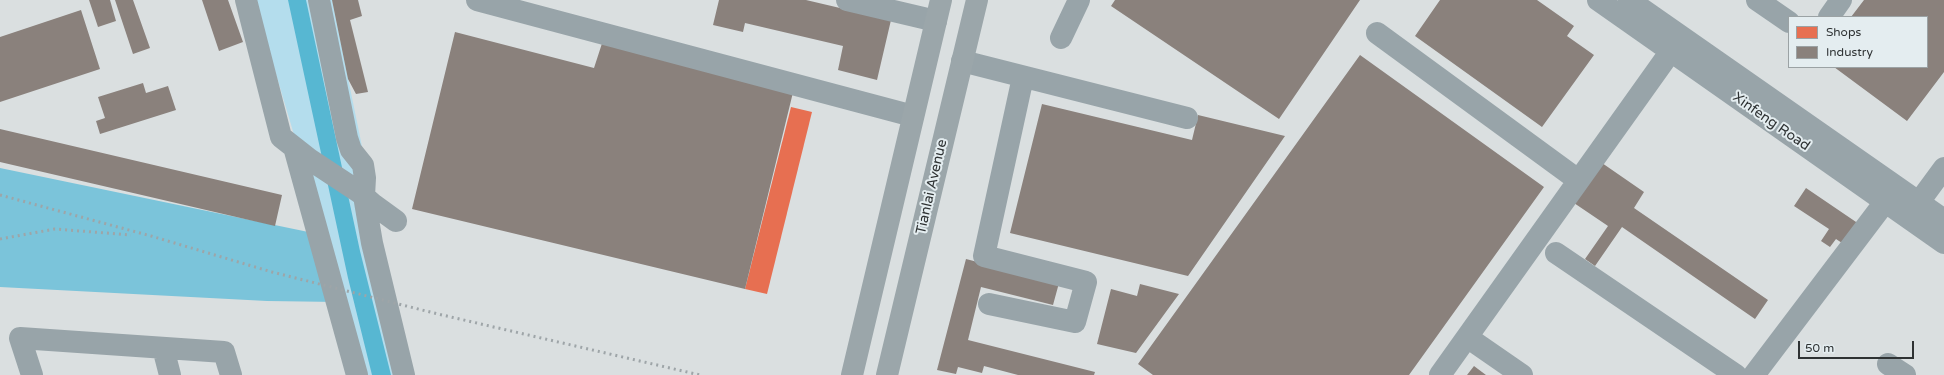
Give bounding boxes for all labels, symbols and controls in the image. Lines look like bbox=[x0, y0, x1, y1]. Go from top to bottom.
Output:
legend bbox=[1788, 16, 1928, 68]
text: Shops bbox=[1826, 25, 1861, 39]
text: Industry bbox=[1826, 45, 1873, 59]
street label: Xinfeng Road bbox=[1729, 89, 1813, 155]
street label: Tianlai Avenue bbox=[913, 138, 951, 236]
scale bar bbox=[1800, 333, 1916, 359]
text: 50 m bbox=[1805, 341, 1834, 355]

